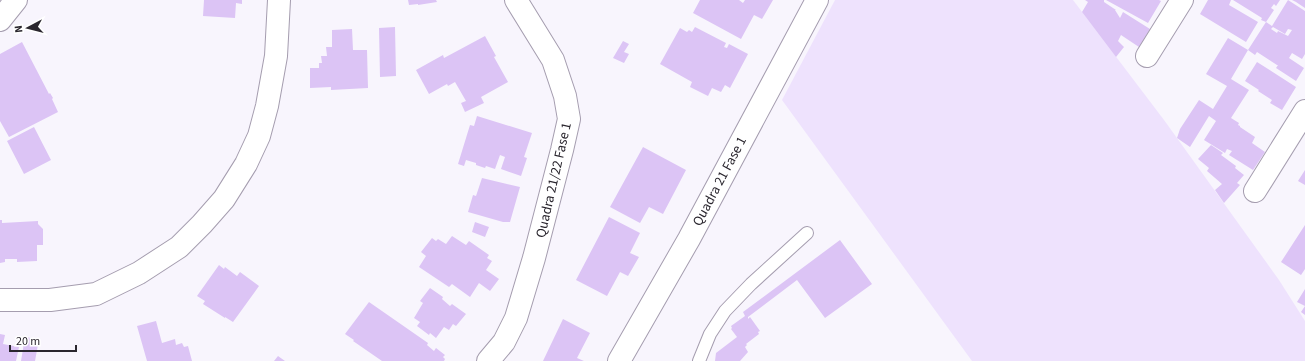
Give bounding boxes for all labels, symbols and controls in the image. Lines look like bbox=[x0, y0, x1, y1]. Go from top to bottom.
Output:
north arrow bbox=[8, 8, 48, 48]
text: N bbox=[11, 25, 26, 34]
street label: Quadra 21/22 Fase 1 bbox=[531, 121, 577, 240]
street label: Quadra 21 Fase 1 bbox=[688, 133, 752, 230]
scale bar bbox=[10, 327, 76, 353]
text: 20 m bbox=[16, 333, 40, 350]

